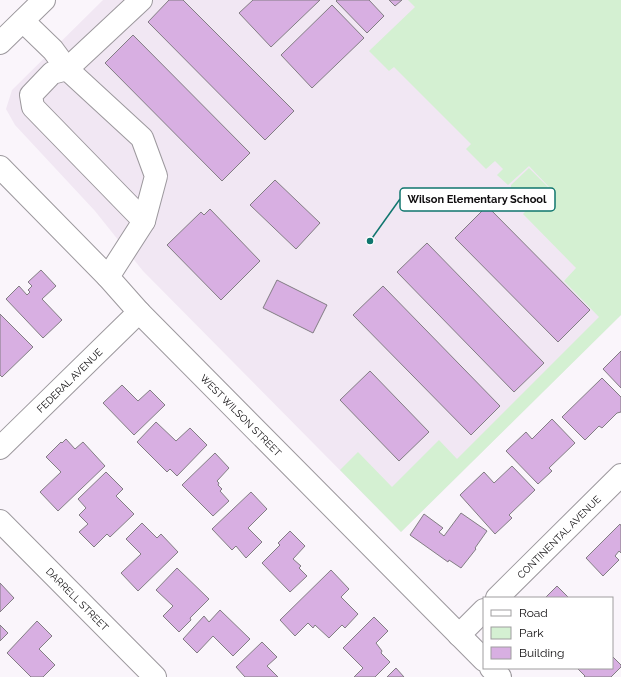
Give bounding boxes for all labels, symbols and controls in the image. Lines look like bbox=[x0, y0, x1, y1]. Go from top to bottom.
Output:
callout: Wilson Elementary School bbox=[400, 188, 555, 211]
text: Wilson Elementary School bbox=[407, 193, 547, 206]
street label: FEDERAL AVENUE bbox=[34, 346, 104, 414]
street label: WEST WILSON STREET bbox=[198, 372, 284, 458]
street label: CONTINENTAL AVENUE bbox=[515, 493, 603, 580]
street label: DARRELL STREET bbox=[44, 565, 111, 633]
legend bbox=[483, 597, 613, 669]
text: Road bbox=[519, 606, 548, 620]
text: Park bbox=[519, 626, 544, 640]
text: Building bbox=[519, 646, 565, 660]

